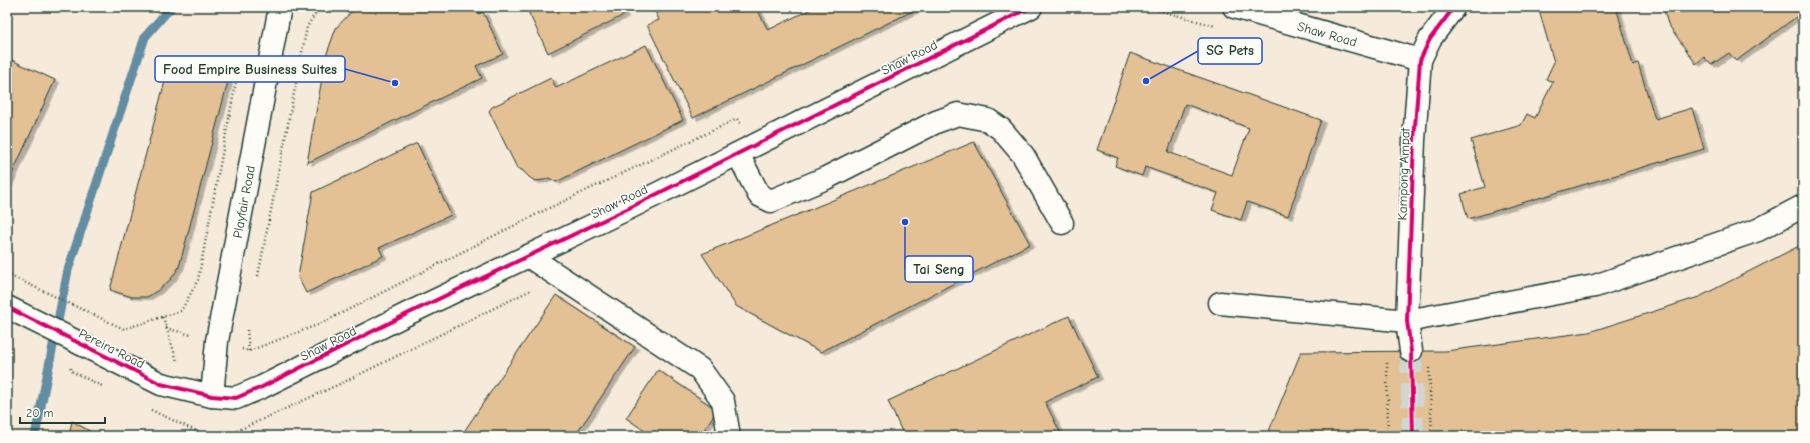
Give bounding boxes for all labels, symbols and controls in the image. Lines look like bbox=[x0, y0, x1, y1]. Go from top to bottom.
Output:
street label: Shaw Road bbox=[1296, 18, 1359, 50]
street label: Shaw Road bbox=[879, 37, 940, 78]
callout: SG Pets bbox=[1198, 38, 1262, 64]
text: SG Pets bbox=[1206, 42, 1254, 59]
callout: Food Empire Business Suites bbox=[155, 56, 345, 82]
text: Food Empire Business Suites bbox=[163, 61, 337, 78]
street label: Kampong Ampat bbox=[1394, 126, 1413, 221]
street label: Playfair Road bbox=[230, 164, 258, 239]
street label: Shaw Road bbox=[588, 181, 650, 222]
callout: Tai Seng bbox=[905, 256, 973, 282]
text: Tai Seng bbox=[913, 261, 965, 278]
street label: Shaw Road bbox=[298, 323, 359, 364]
street label: Pereira Road bbox=[76, 325, 147, 371]
scale bar bbox=[20, 399, 105, 425]
text: 20 m bbox=[26, 406, 54, 420]

